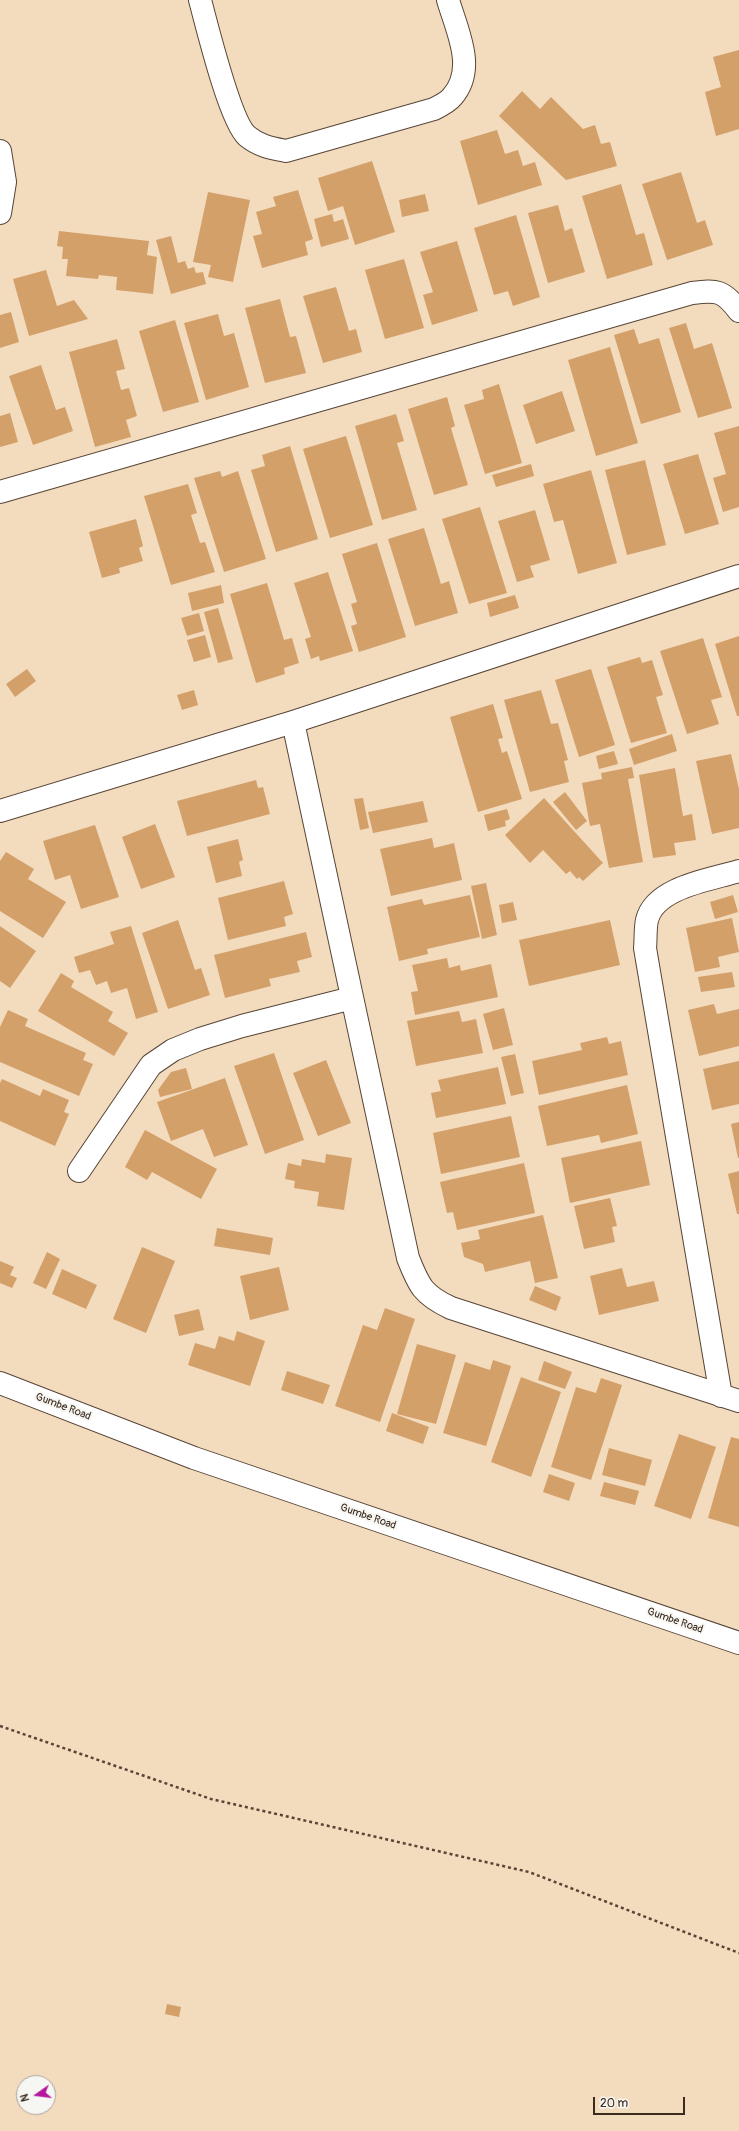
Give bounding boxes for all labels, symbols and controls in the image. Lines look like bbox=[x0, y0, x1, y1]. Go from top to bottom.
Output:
street label: Gumbe Road bbox=[33, 1390, 93, 1424]
street label: Gumbe Road bbox=[338, 1501, 398, 1533]
street label: Gumbe Road bbox=[645, 1605, 705, 1637]
north arrow bbox=[16, 2075, 56, 2115]
scale bar bbox=[595, 2089, 687, 2115]
text: N bbox=[18, 2093, 32, 2103]
text: 20 m bbox=[600, 2096, 628, 2111]

